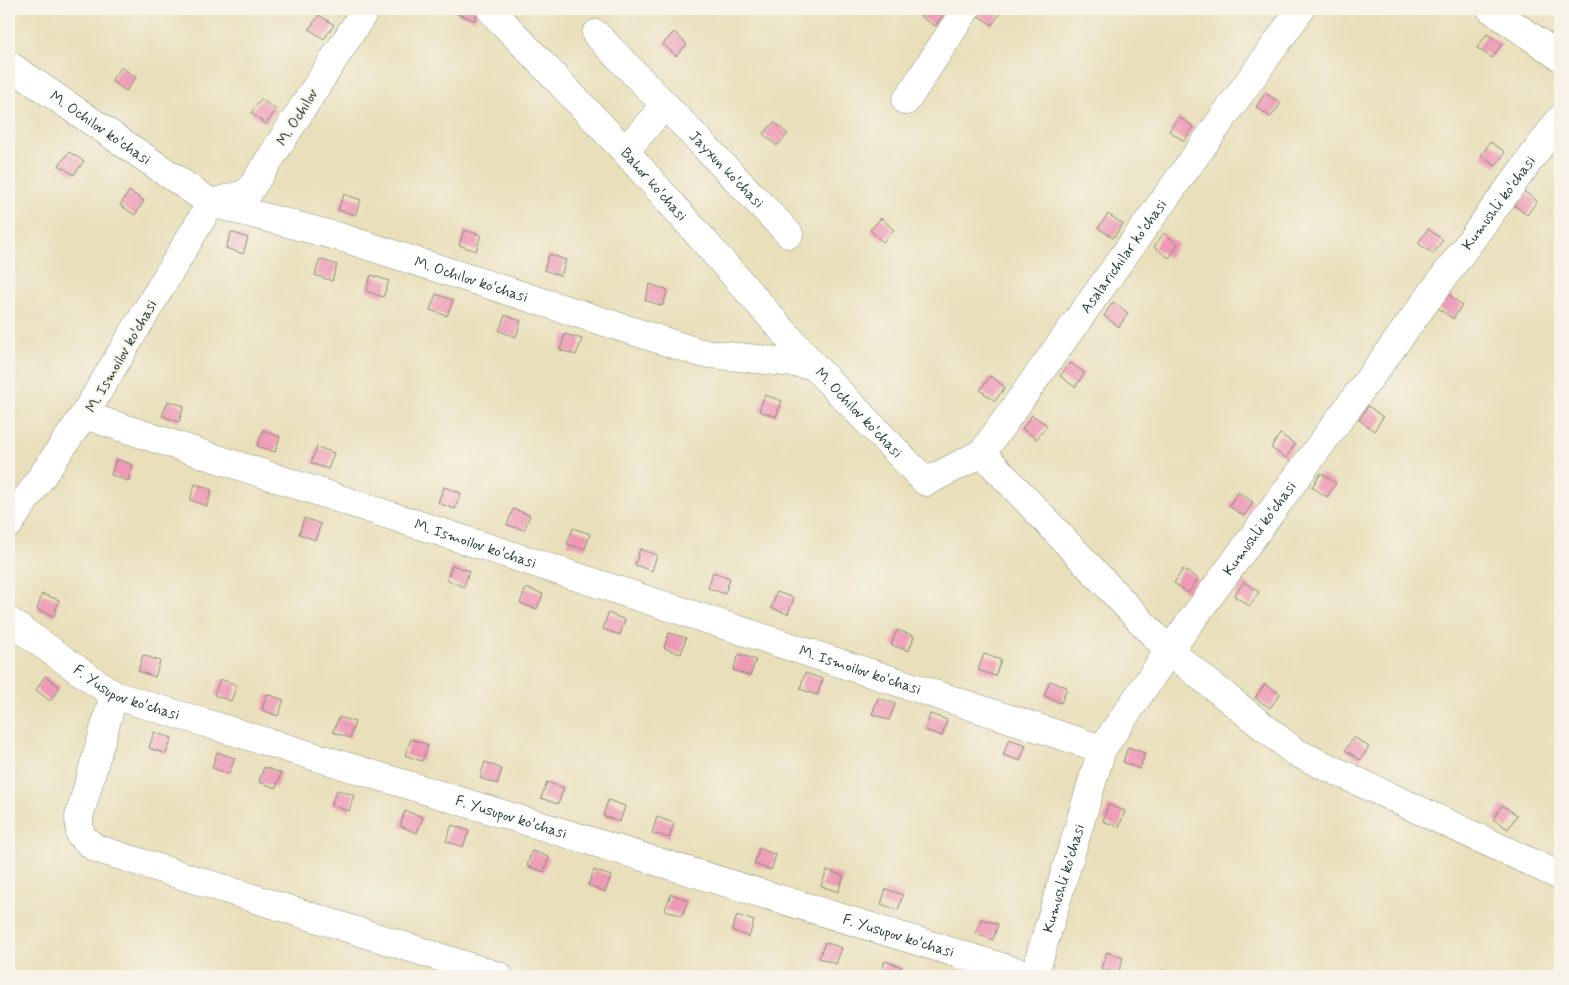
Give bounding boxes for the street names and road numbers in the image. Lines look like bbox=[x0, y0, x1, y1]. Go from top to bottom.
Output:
street label: M. Ochilov bbox=[272, 85, 323, 150]
street label: M. Ochilov ko'chasi bbox=[46, 87, 155, 170]
street label: Jayxun ko'chasi bbox=[684, 127, 768, 213]
street label: Bahor ko'chasi bbox=[616, 144, 691, 226]
street label: Kumushli ko'chasi bbox=[1458, 152, 1541, 255]
street label: Asalarichilar ko'chasi bbox=[1077, 196, 1172, 318]
street label: M. Ochilov ko'chasi bbox=[412, 253, 530, 308]
street label: M. Ismoilov ko'chasi bbox=[81, 296, 162, 417]
street label: M. Ochilov ko'chasi bbox=[810, 364, 907, 463]
street label: Kumushli ko'chasi bbox=[1219, 478, 1301, 580]
street label: M. Ismoilov ko'chasi bbox=[412, 515, 539, 574]
street label: M. Ismoilov ko'chasi bbox=[796, 641, 923, 700]
street label: F. Yusupov ko'chasi bbox=[69, 660, 182, 726]
street label: F. Yusupov ko'chasi bbox=[453, 791, 569, 844]
street label: Kumushli ko'chasi bbox=[1039, 822, 1090, 935]
street label: F. Yusupov ko'chasi bbox=[840, 910, 956, 963]

